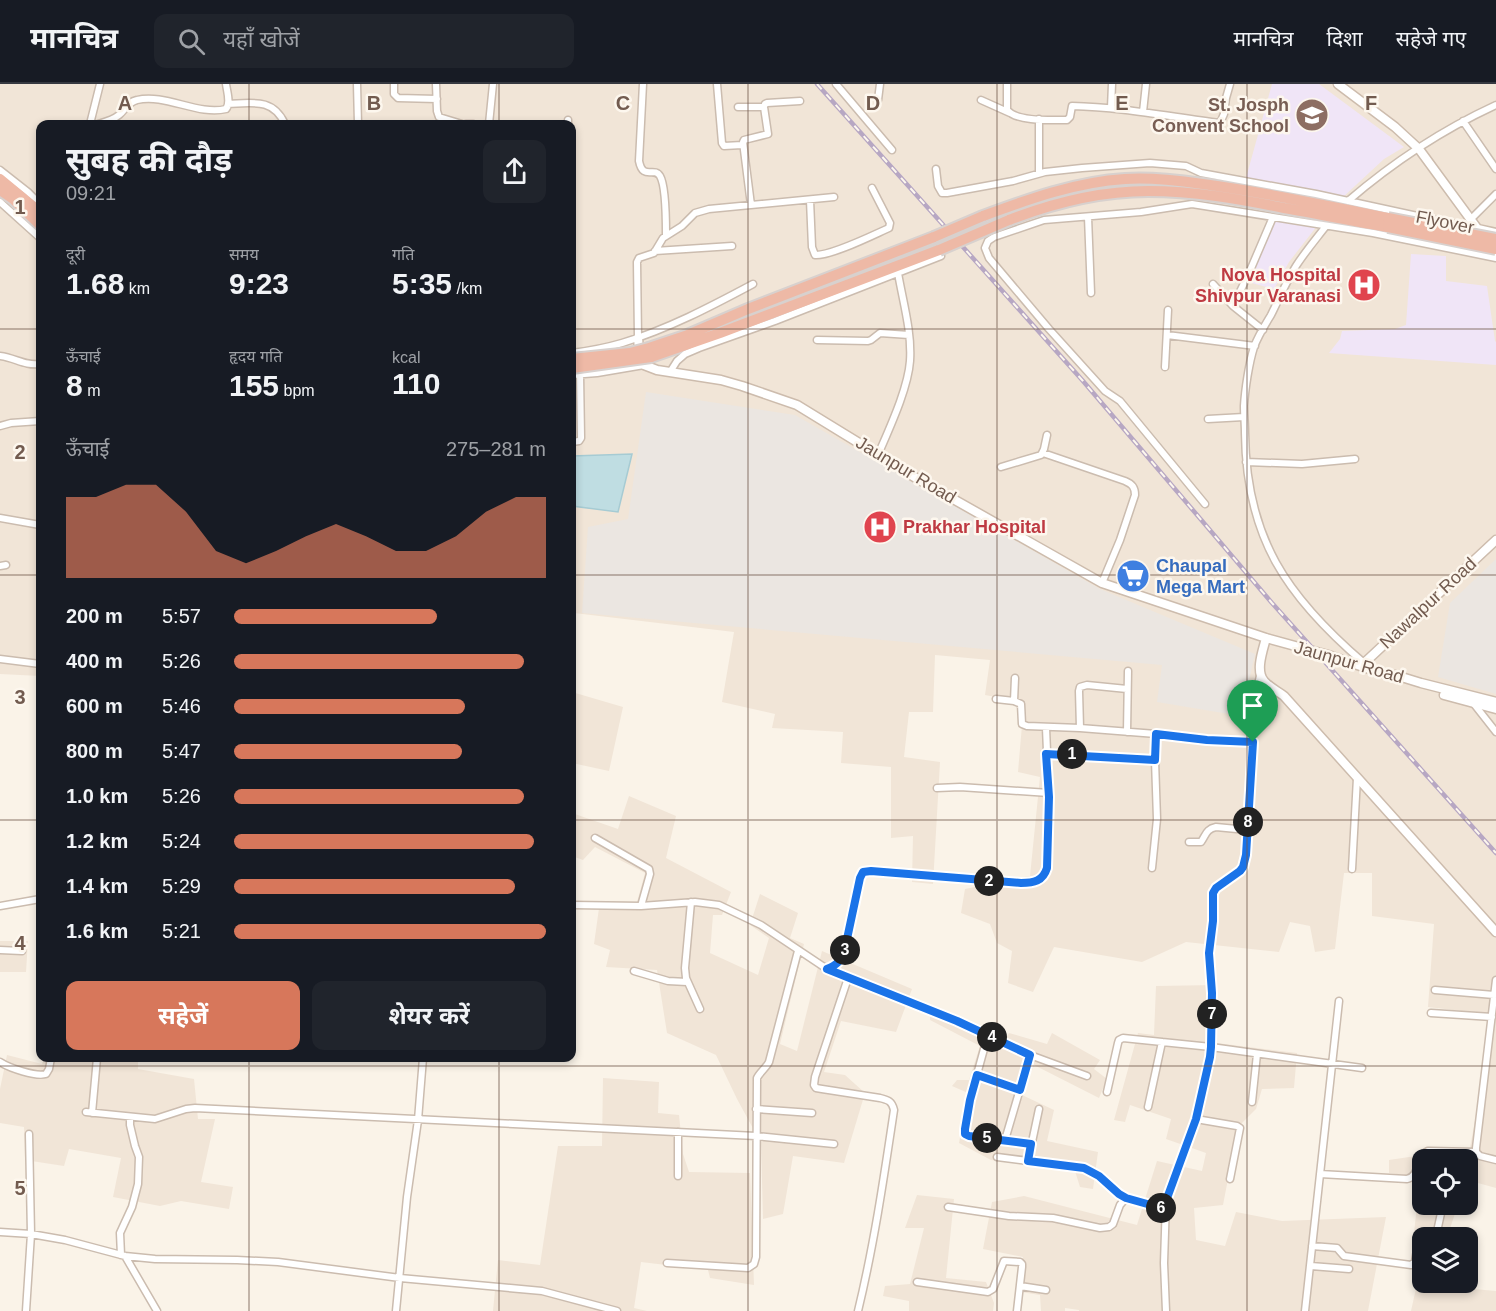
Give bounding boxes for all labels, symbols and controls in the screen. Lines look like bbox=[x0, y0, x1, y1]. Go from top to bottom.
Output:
search box bbox=[154, 14, 574, 68]
text: मानचित्र bbox=[30, 23, 118, 54]
icon: search bbox=[175, 25, 208, 58]
text: यहाँ खोजें bbox=[223, 27, 300, 52]
text: मानचित्र bbox=[1233, 27, 1293, 50]
text: दिशा bbox=[1326, 27, 1363, 50]
text: सहेजे गए bbox=[1396, 27, 1466, 50]
text: A bbox=[118, 92, 132, 114]
text: B bbox=[367, 92, 381, 114]
text: C bbox=[616, 92, 630, 114]
text: D bbox=[866, 92, 880, 114]
text: E bbox=[1115, 92, 1129, 114]
text: F bbox=[1365, 92, 1377, 114]
place label: St. Josph Convent School bbox=[1152, 95, 1289, 136]
school or university icon: St. Josph Convent School bbox=[1294, 97, 1330, 133]
button: share bbox=[483, 140, 546, 203]
text: सुबह की दौड़ bbox=[66, 141, 232, 178]
text: 09:21 bbox=[66, 182, 116, 204]
text: 1 bbox=[14, 196, 26, 218]
street label: Flyover bbox=[1414, 207, 1476, 237]
text: दूरी bbox=[66, 246, 85, 263]
text: समय bbox=[229, 246, 259, 263]
text: गति bbox=[392, 246, 414, 263]
place label: Nova Hospital Shivpur Varanasi bbox=[1195, 265, 1341, 306]
text: 1.68 bbox=[66, 267, 124, 300]
text: 9:23 bbox=[229, 267, 289, 300]
text: 5:35 bbox=[392, 267, 452, 300]
hospital icon: Nova Hospital Shivpur Varanasi bbox=[1346, 267, 1382, 303]
text: km bbox=[124, 280, 150, 297]
text: /km bbox=[452, 280, 482, 297]
text: ऊँचाई bbox=[66, 348, 101, 365]
text: हृदय गति bbox=[229, 348, 282, 365]
text: kcal bbox=[392, 349, 420, 366]
text: 110 bbox=[392, 367, 440, 400]
text: 8 bbox=[66, 369, 83, 402]
text: 155 bbox=[229, 369, 279, 402]
text: m bbox=[83, 382, 100, 399]
text: bpm bbox=[279, 382, 315, 399]
street label: Jaunpur Road bbox=[852, 432, 960, 508]
text: ऊँचाई bbox=[66, 438, 109, 460]
text: 275–281 m bbox=[446, 438, 546, 460]
text: 2 bbox=[14, 441, 26, 463]
hospital icon: Prakhar Hospital bbox=[862, 509, 898, 545]
place label: Prakhar Hospital bbox=[903, 517, 1046, 537]
street label: Nawalpur Road bbox=[1376, 553, 1480, 653]
place label: Chaupal Mega Mart bbox=[1156, 556, 1245, 597]
supermarket icon: Chaupal Mega Mart bbox=[1115, 558, 1151, 594]
text: 200 m bbox=[66, 605, 123, 627]
text: 5:57 bbox=[162, 605, 201, 627]
street label: Jaunpur Road bbox=[1292, 637, 1406, 687]
text: 400 m bbox=[66, 650, 123, 672]
text: 5:26 bbox=[162, 650, 201, 672]
pin bbox=[1227, 680, 1278, 742]
text: 3 bbox=[14, 686, 26, 708]
icon: arrive bbox=[1236, 689, 1269, 722]
text: 600 m bbox=[66, 695, 123, 717]
text: 5:46 bbox=[162, 695, 201, 717]
pin: 1 bbox=[1057, 739, 1087, 769]
text: 800 m bbox=[66, 740, 123, 762]
text: 5:47 bbox=[162, 740, 201, 762]
text: 1 bbox=[1068, 745, 1076, 762]
text: 1.0 km bbox=[66, 785, 128, 807]
text: 5:26 bbox=[162, 785, 201, 807]
pin: 8 bbox=[1233, 807, 1263, 837]
text: 8 bbox=[1244, 813, 1252, 830]
text: 1.2 km bbox=[66, 830, 128, 852]
text: 5:24 bbox=[162, 830, 201, 852]
pin: 2 bbox=[974, 866, 1004, 896]
text: 2 bbox=[985, 872, 993, 889]
text: 1.4 km bbox=[66, 875, 128, 897]
text: 5:29 bbox=[162, 875, 201, 897]
text: 1.6 km bbox=[66, 920, 128, 942]
text: 5:21 bbox=[162, 920, 201, 942]
text: 4 bbox=[14, 932, 26, 954]
pin: 3 bbox=[830, 935, 860, 965]
text: 3 bbox=[841, 941, 849, 958]
button: सहेजें bbox=[66, 981, 300, 1050]
button: शेयर करें bbox=[312, 981, 546, 1050]
pin: 7 bbox=[1197, 999, 1227, 1029]
text: 7 bbox=[1208, 1005, 1216, 1022]
pin: 4 bbox=[977, 1022, 1007, 1052]
text: 4 bbox=[988, 1028, 996, 1045]
pin: 5 bbox=[972, 1123, 1002, 1153]
text: 5 bbox=[983, 1129, 991, 1146]
map controls bbox=[1412, 1149, 1478, 1293]
button: locate bbox=[1412, 1149, 1478, 1215]
text: 5 bbox=[14, 1177, 26, 1199]
pin: 6 bbox=[1146, 1193, 1176, 1223]
text: 6 bbox=[1157, 1199, 1165, 1216]
button: layers bbox=[1412, 1227, 1478, 1293]

